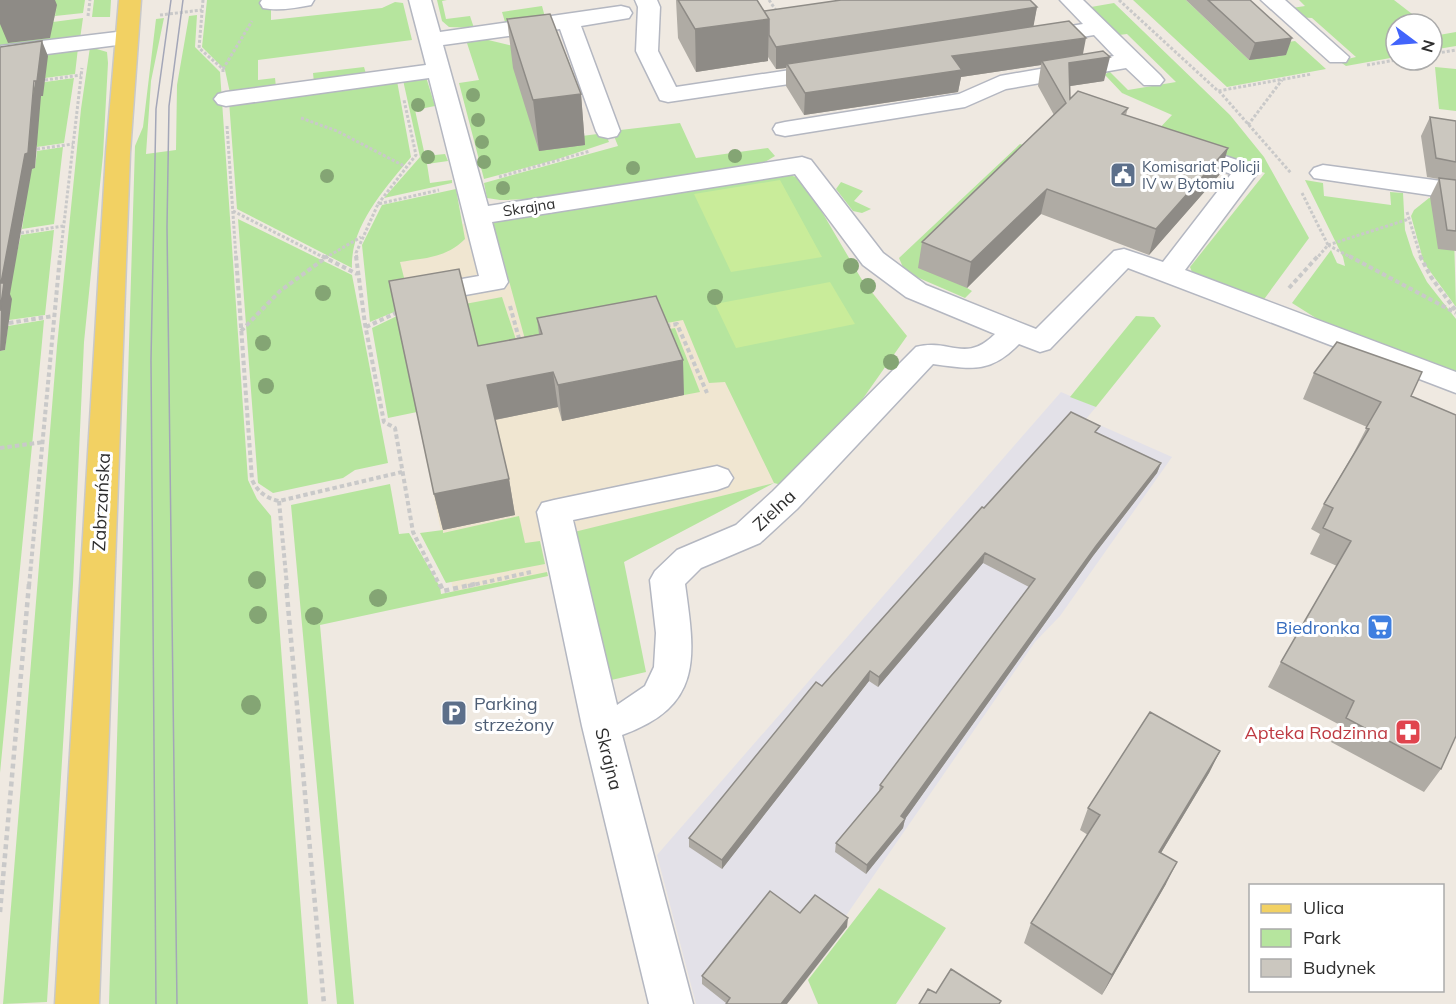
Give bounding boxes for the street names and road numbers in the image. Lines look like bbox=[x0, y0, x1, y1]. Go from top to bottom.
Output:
street label: Skrajna bbox=[501, 193, 557, 221]
street label: Zabrzańska bbox=[87, 452, 115, 552]
street label: Zielna bbox=[748, 484, 800, 536]
street label: Skrajna bbox=[590, 725, 628, 793]

